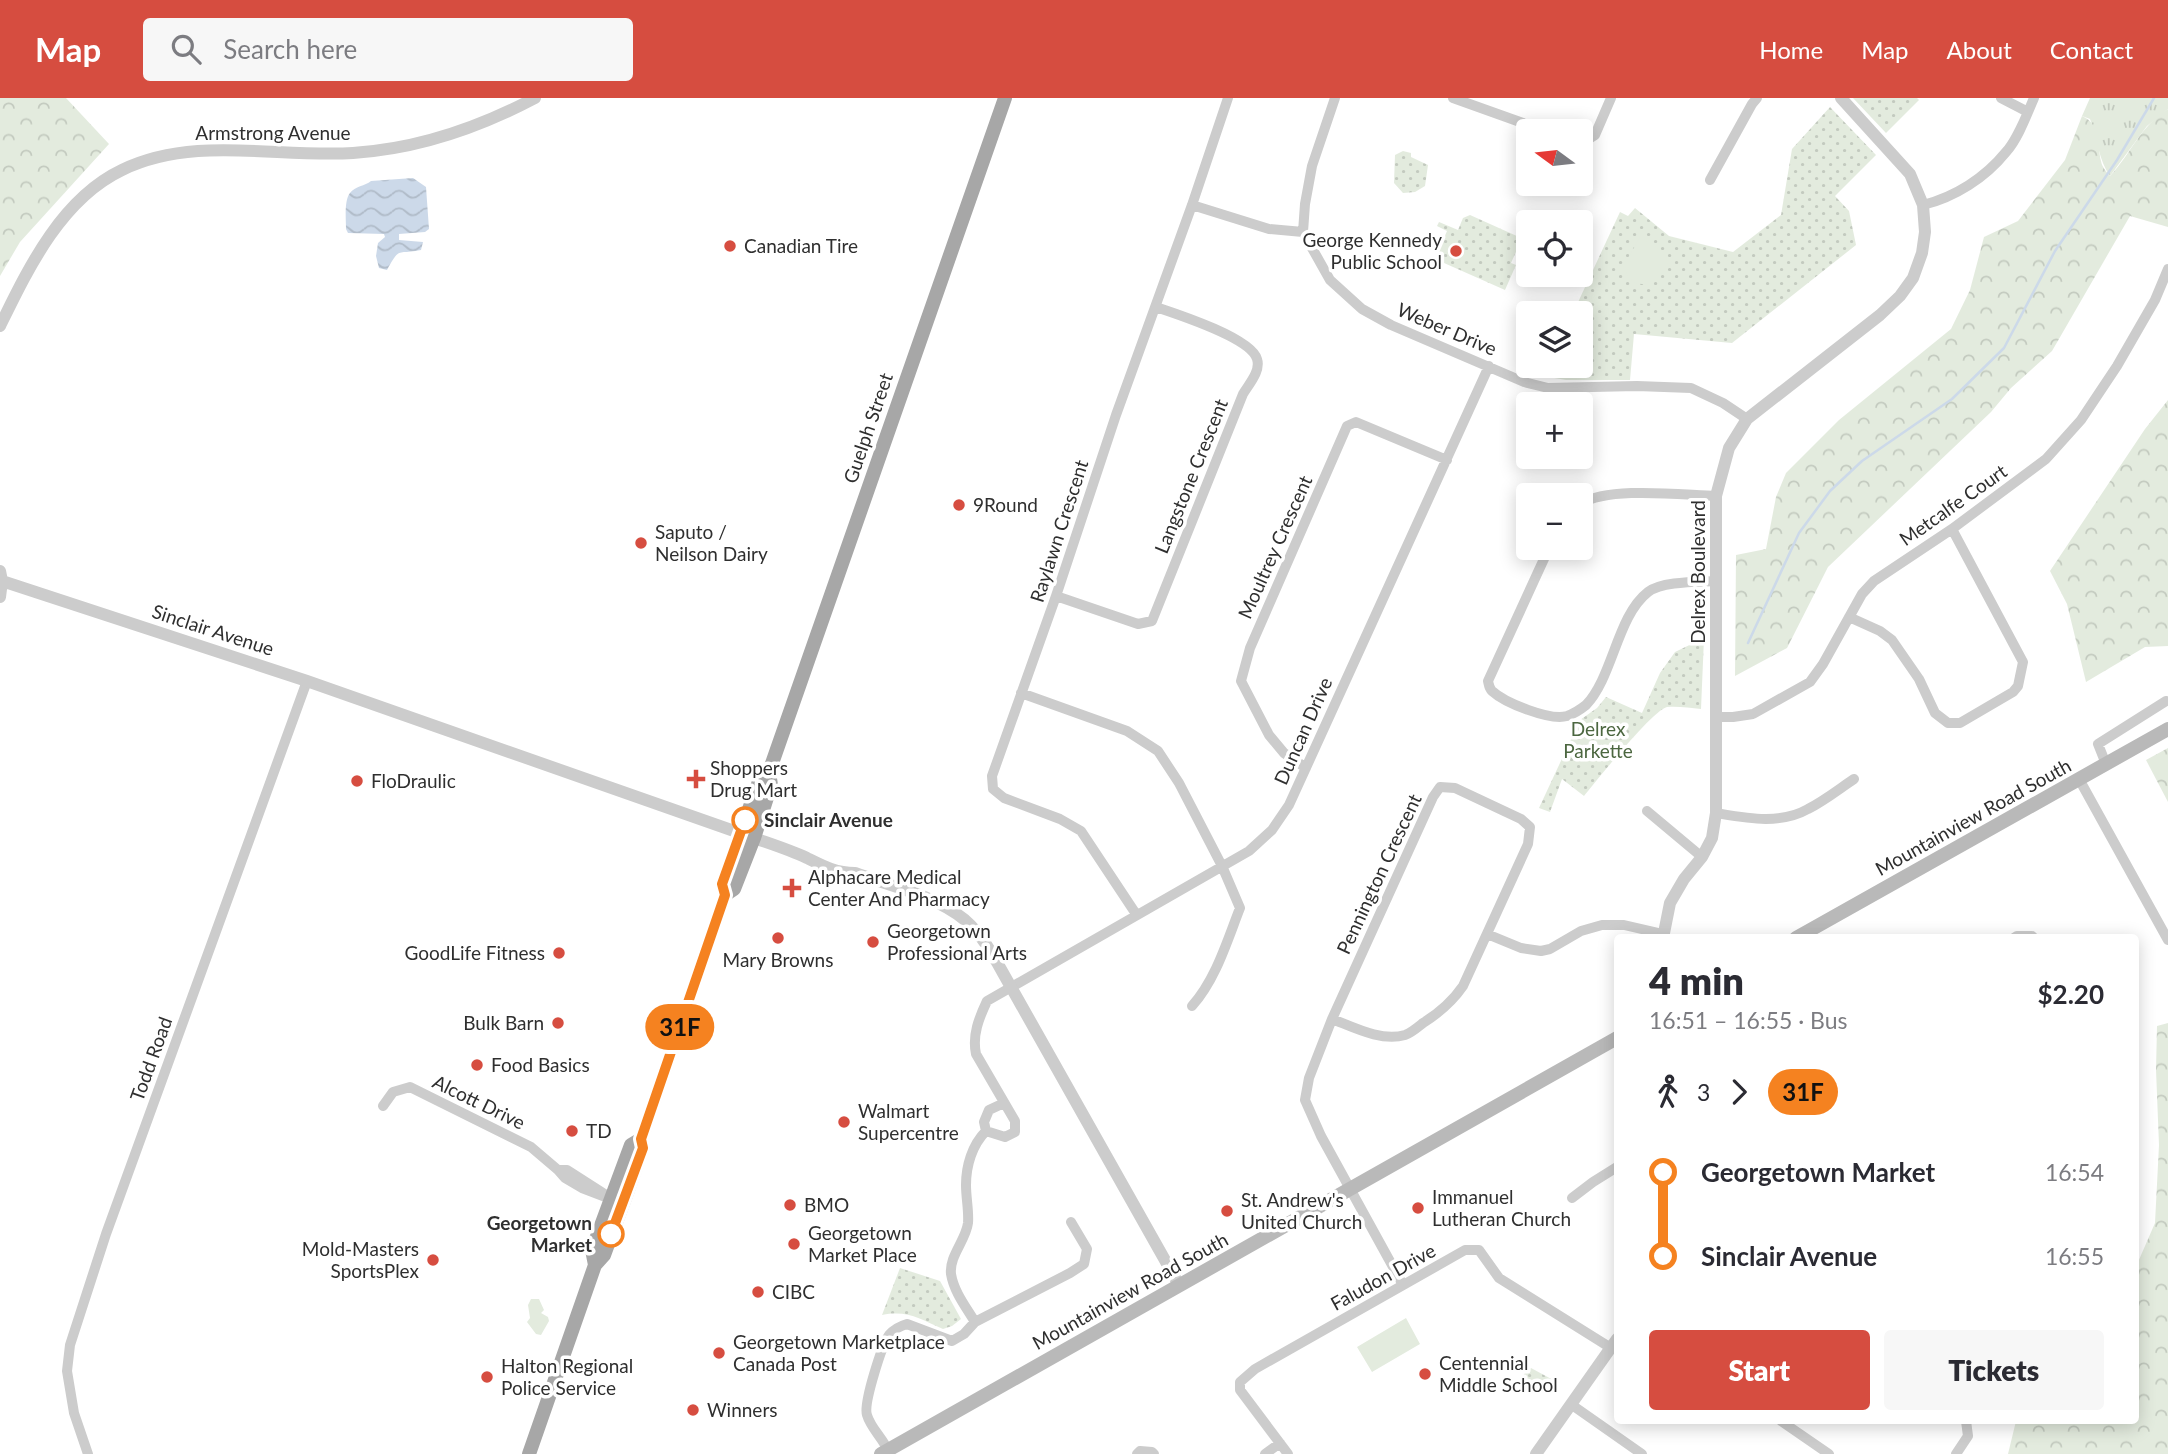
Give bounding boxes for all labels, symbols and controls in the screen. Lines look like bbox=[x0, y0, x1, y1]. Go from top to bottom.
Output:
search box bbox=[143, 18, 633, 81]
text: Map bbox=[35, 29, 101, 69]
icon: search bbox=[167, 30, 205, 68]
text: Search here bbox=[223, 33, 357, 65]
text: Home bbox=[1759, 35, 1823, 64]
text: Map bbox=[1861, 35, 1909, 64]
text: About bbox=[1947, 35, 2012, 64]
text: Contact bbox=[2050, 35, 2133, 64]
north arrow bbox=[1516, 119, 1592, 196]
map controls bbox=[1516, 119, 1593, 560]
street label: Armstrong Avenue bbox=[195, 121, 351, 144]
button: locate bbox=[1516, 210, 1593, 287]
place label: George Kennedy Public School bbox=[1303, 228, 1442, 273]
place label: Canadian Tire bbox=[744, 234, 858, 257]
marker: Canadian Tire bbox=[722, 238, 738, 254]
marker: George Kennedy Public School bbox=[1448, 243, 1464, 259]
street label: Weber Drive bbox=[1394, 297, 1500, 360]
button: layers bbox=[1516, 301, 1593, 378]
street label: Guelph Street bbox=[838, 370, 897, 486]
button: + bbox=[1516, 392, 1593, 469]
street label: Langstone Crescent bbox=[1149, 395, 1232, 556]
street label: Raylawn Crescent bbox=[1025, 456, 1092, 605]
street label: Metcalfe Court bbox=[1895, 459, 2011, 550]
street label: Moultrey Crescent bbox=[1233, 472, 1316, 622]
button: − bbox=[1516, 483, 1593, 560]
place label: 9Round bbox=[973, 493, 1038, 516]
marker: 9Round bbox=[951, 497, 967, 513]
street label: Delrex Boulevard bbox=[1686, 500, 1709, 644]
place label: Saputo / Neilson Dairy bbox=[655, 520, 768, 565]
marker: Saputo / Neilson Dairy bbox=[633, 535, 649, 551]
street label: Sinclair Avenue bbox=[149, 599, 277, 660]
street label: Duncan Drive bbox=[1269, 674, 1336, 788]
park label: Delrex Parkette bbox=[1563, 717, 1633, 762]
street label: Mountainview Road South bbox=[1871, 753, 2075, 880]
place label: Shoppers Drug Mart bbox=[710, 756, 797, 801]
place label: FloDraulic bbox=[371, 769, 456, 792]
marker: Shoppers Drug Mart bbox=[688, 771, 704, 787]
marker: FloDraulic bbox=[349, 773, 365, 789]
street label: Pennington Crescent bbox=[1331, 790, 1426, 957]
marker: Sinclair Avenue bbox=[732, 807, 758, 833]
place label: Sinclair Avenue bbox=[764, 808, 893, 831]
place label: Alphacare Medical Center And Pharmacy bbox=[808, 865, 990, 910]
marker: Alphacare Medical Center And Pharmacy bbox=[782, 878, 802, 898]
place label: Georgetown Professional Arts bbox=[887, 919, 1027, 964]
marker: Mary Browns bbox=[770, 930, 786, 946]
marker: Georgetown Professional Arts bbox=[865, 934, 881, 950]
place label: GoodLife Fitness bbox=[404, 941, 545, 964]
marker: GoodLife Fitness bbox=[551, 945, 567, 961]
place label: Mary Browns bbox=[723, 948, 833, 971]
text: 4 min bbox=[1649, 957, 1744, 1003]
text: $2.20 bbox=[2038, 978, 2104, 1010]
line badge: 31F bbox=[640, 1004, 720, 1050]
text: 16:51 – 16:55 · Bus bbox=[1649, 1006, 1848, 1034]
place label: Bulk Barn bbox=[463, 1011, 544, 1034]
text: 31F bbox=[659, 1012, 701, 1041]
street label: Todd Road bbox=[125, 1014, 176, 1104]
marker: Bulk Barn bbox=[550, 1015, 566, 1031]
place label: Food Basics bbox=[491, 1053, 590, 1076]
marker: Food Basics bbox=[469, 1057, 485, 1073]
street label: Alcott Drive bbox=[429, 1069, 529, 1134]
icon: walk bbox=[1649, 1073, 1687, 1111]
icon: forward bbox=[1720, 1073, 1758, 1111]
text: 31F bbox=[1782, 1077, 1824, 1106]
text: 3 bbox=[1697, 1078, 1710, 1106]
place label: Walmart Supercentre bbox=[858, 1099, 959, 1144]
marker: Walmart Supercentre bbox=[836, 1114, 852, 1130]
place label: TD bbox=[586, 1119, 612, 1142]
marker: TD bbox=[564, 1123, 580, 1139]
text: Georgetown Market bbox=[1701, 1156, 1935, 1188]
text: 16:54 bbox=[2045, 1158, 2104, 1186]
place label: Immanuel Lutheran Church bbox=[1432, 1185, 1571, 1230]
place label: St. Andrew's United Church bbox=[1241, 1188, 1362, 1233]
place label: BMO bbox=[804, 1193, 849, 1216]
marker: BMO bbox=[782, 1197, 798, 1213]
marker: Immanuel Lutheran Church bbox=[1410, 1200, 1426, 1216]
marker: St. Andrew's United Church bbox=[1219, 1203, 1235, 1219]
place label: Georgetown Market bbox=[487, 1211, 592, 1256]
marker: Georgetown Market bbox=[598, 1221, 624, 1247]
place label: Georgetown Market Place bbox=[808, 1221, 917, 1266]
street label: Mountainview Road South bbox=[1028, 1227, 1232, 1354]
marker: Georgetown Market Place bbox=[786, 1236, 802, 1252]
place label: Mold-Masters SportsPlex bbox=[302, 1237, 420, 1282]
street label: Faludon Drive bbox=[1326, 1238, 1439, 1315]
text: Sinclair Avenue bbox=[1701, 1240, 1877, 1272]
text: 16:55 bbox=[2045, 1242, 2104, 1270]
marker: Mold-Masters SportsPlex bbox=[425, 1252, 441, 1268]
place label: CIBC bbox=[772, 1280, 815, 1303]
marker: CIBC bbox=[750, 1284, 766, 1300]
place label: Georgetown Marketplace Canada Post bbox=[733, 1330, 945, 1375]
button: Start bbox=[1649, 1330, 1870, 1410]
button: Tickets bbox=[1884, 1330, 2104, 1410]
marker: Georgetown Marketplace Canada Post bbox=[711, 1345, 727, 1361]
place label: Centennial Middle School bbox=[1439, 1351, 1558, 1396]
place label: Halton Regional Police Service bbox=[501, 1354, 633, 1399]
marker: Centennial Middle School bbox=[1417, 1366, 1433, 1382]
marker: Halton Regional Police Service bbox=[479, 1369, 495, 1385]
place label: Winners bbox=[707, 1398, 778, 1421]
marker: Winners bbox=[685, 1402, 701, 1418]

